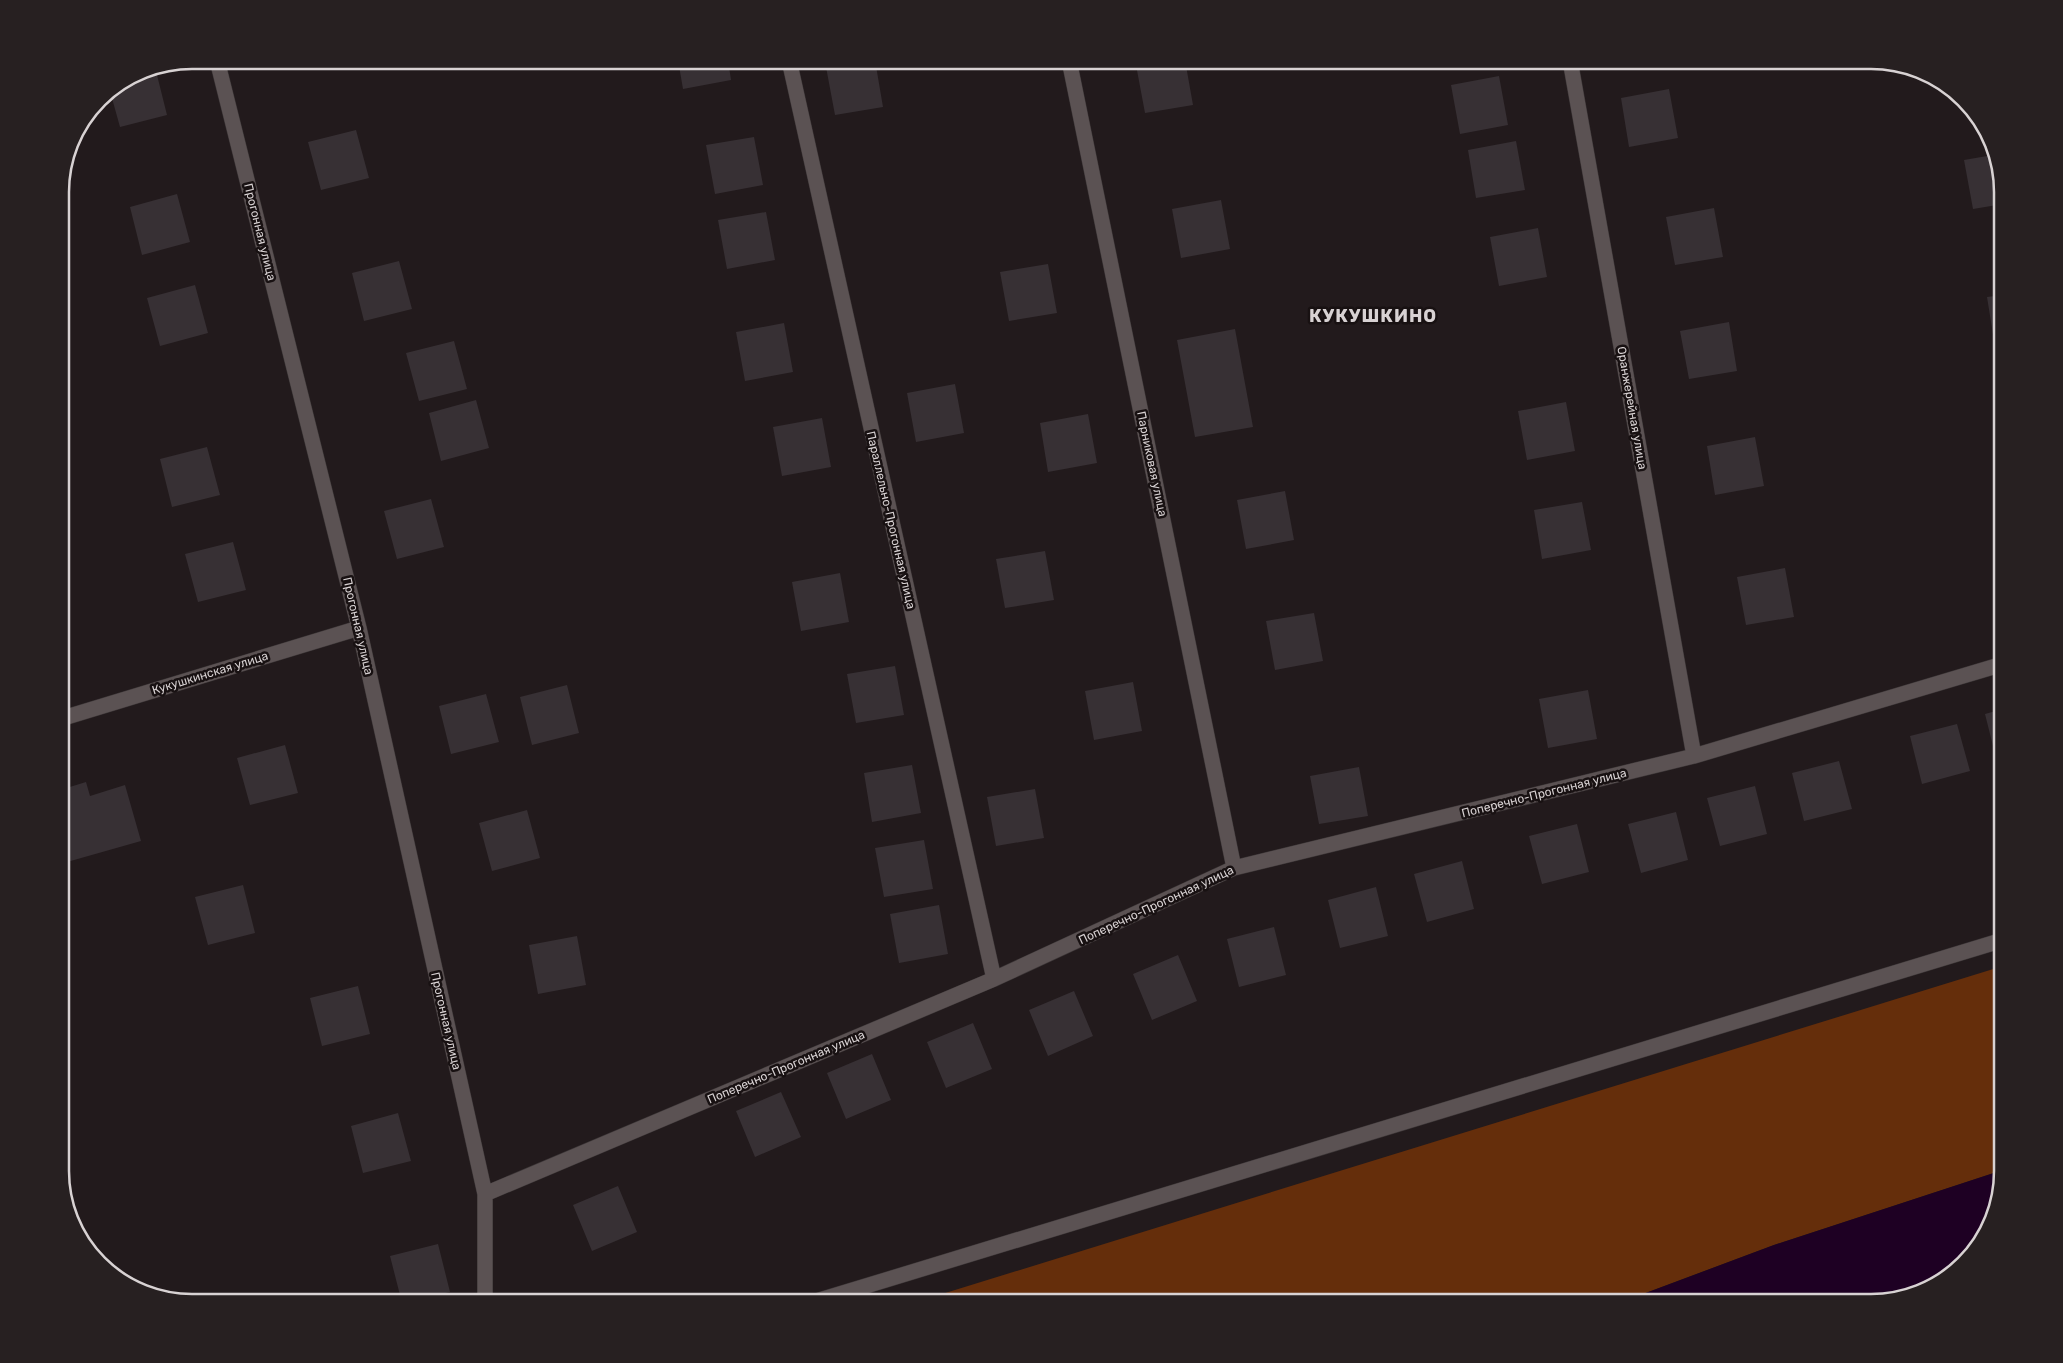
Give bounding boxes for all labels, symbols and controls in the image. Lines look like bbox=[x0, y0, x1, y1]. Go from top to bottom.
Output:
street label: Прогонная улица bbox=[241, 182, 279, 282]
district label: КУКУШКИНО bbox=[1309, 305, 1437, 327]
street label: Оранжерейная улица bbox=[1614, 345, 1650, 471]
street label: Парниковая улица bbox=[1134, 410, 1170, 518]
street label: Параллельно-Прогонная улица bbox=[864, 430, 918, 610]
street label: Прогонная улица bbox=[340, 576, 376, 676]
street label: Кукушкинская улица bbox=[150, 649, 270, 697]
street label: Поперечно-Прогонная улица bbox=[1460, 766, 1628, 820]
street label: Поперечно-Прогонная улица bbox=[1076, 863, 1236, 947]
street label: Прогонная улица bbox=[428, 971, 464, 1071]
street label: Поперечно-Прогонная улица bbox=[705, 1027, 867, 1107]

